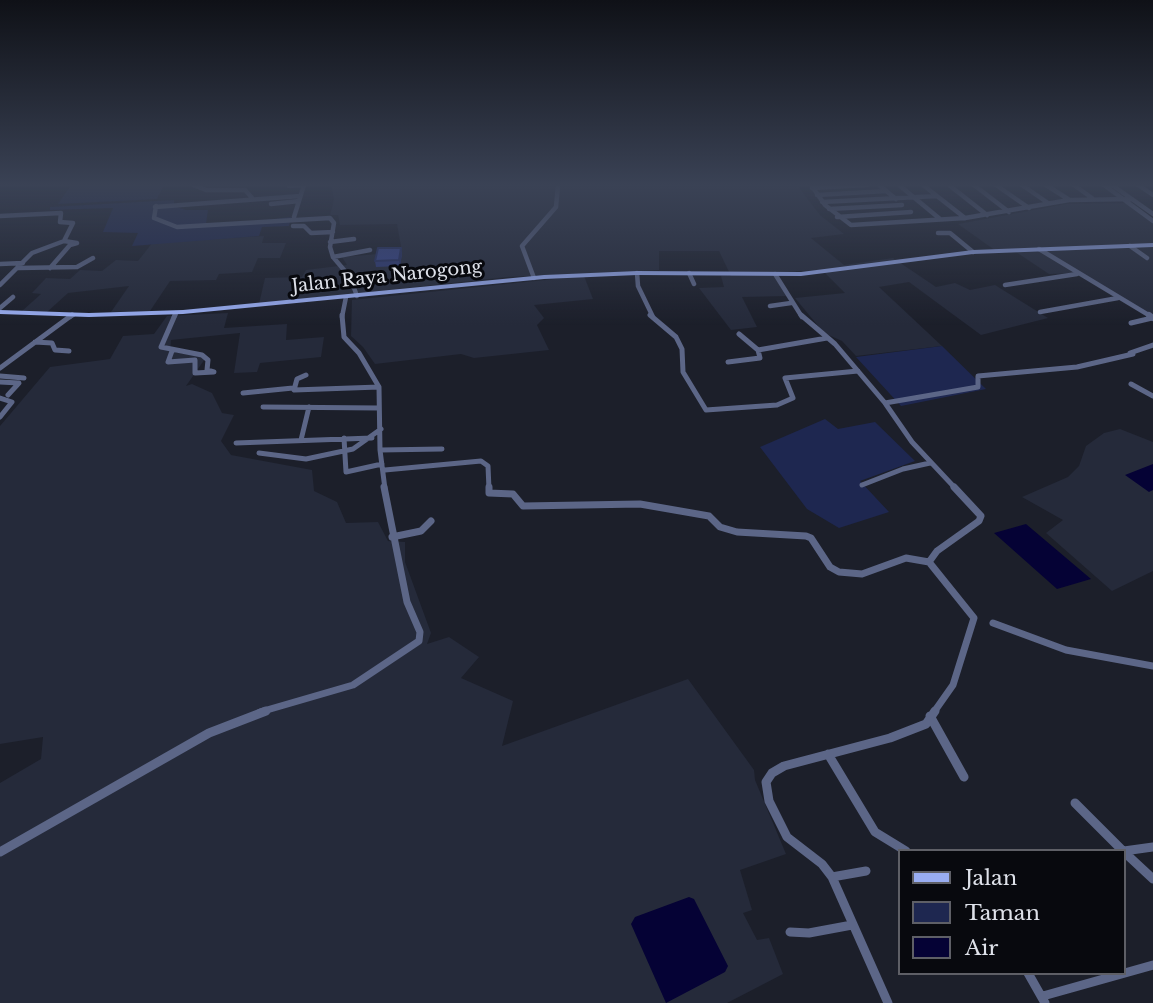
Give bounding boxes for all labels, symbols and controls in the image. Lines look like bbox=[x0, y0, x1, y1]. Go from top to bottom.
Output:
street label: Jalan Raya Narogong bbox=[291, 256, 483, 298]
legend bbox=[898, 849, 1125, 975]
text: Jalan bbox=[965, 865, 1017, 891]
text: Taman bbox=[965, 900, 1040, 926]
text: Air bbox=[965, 935, 998, 961]

